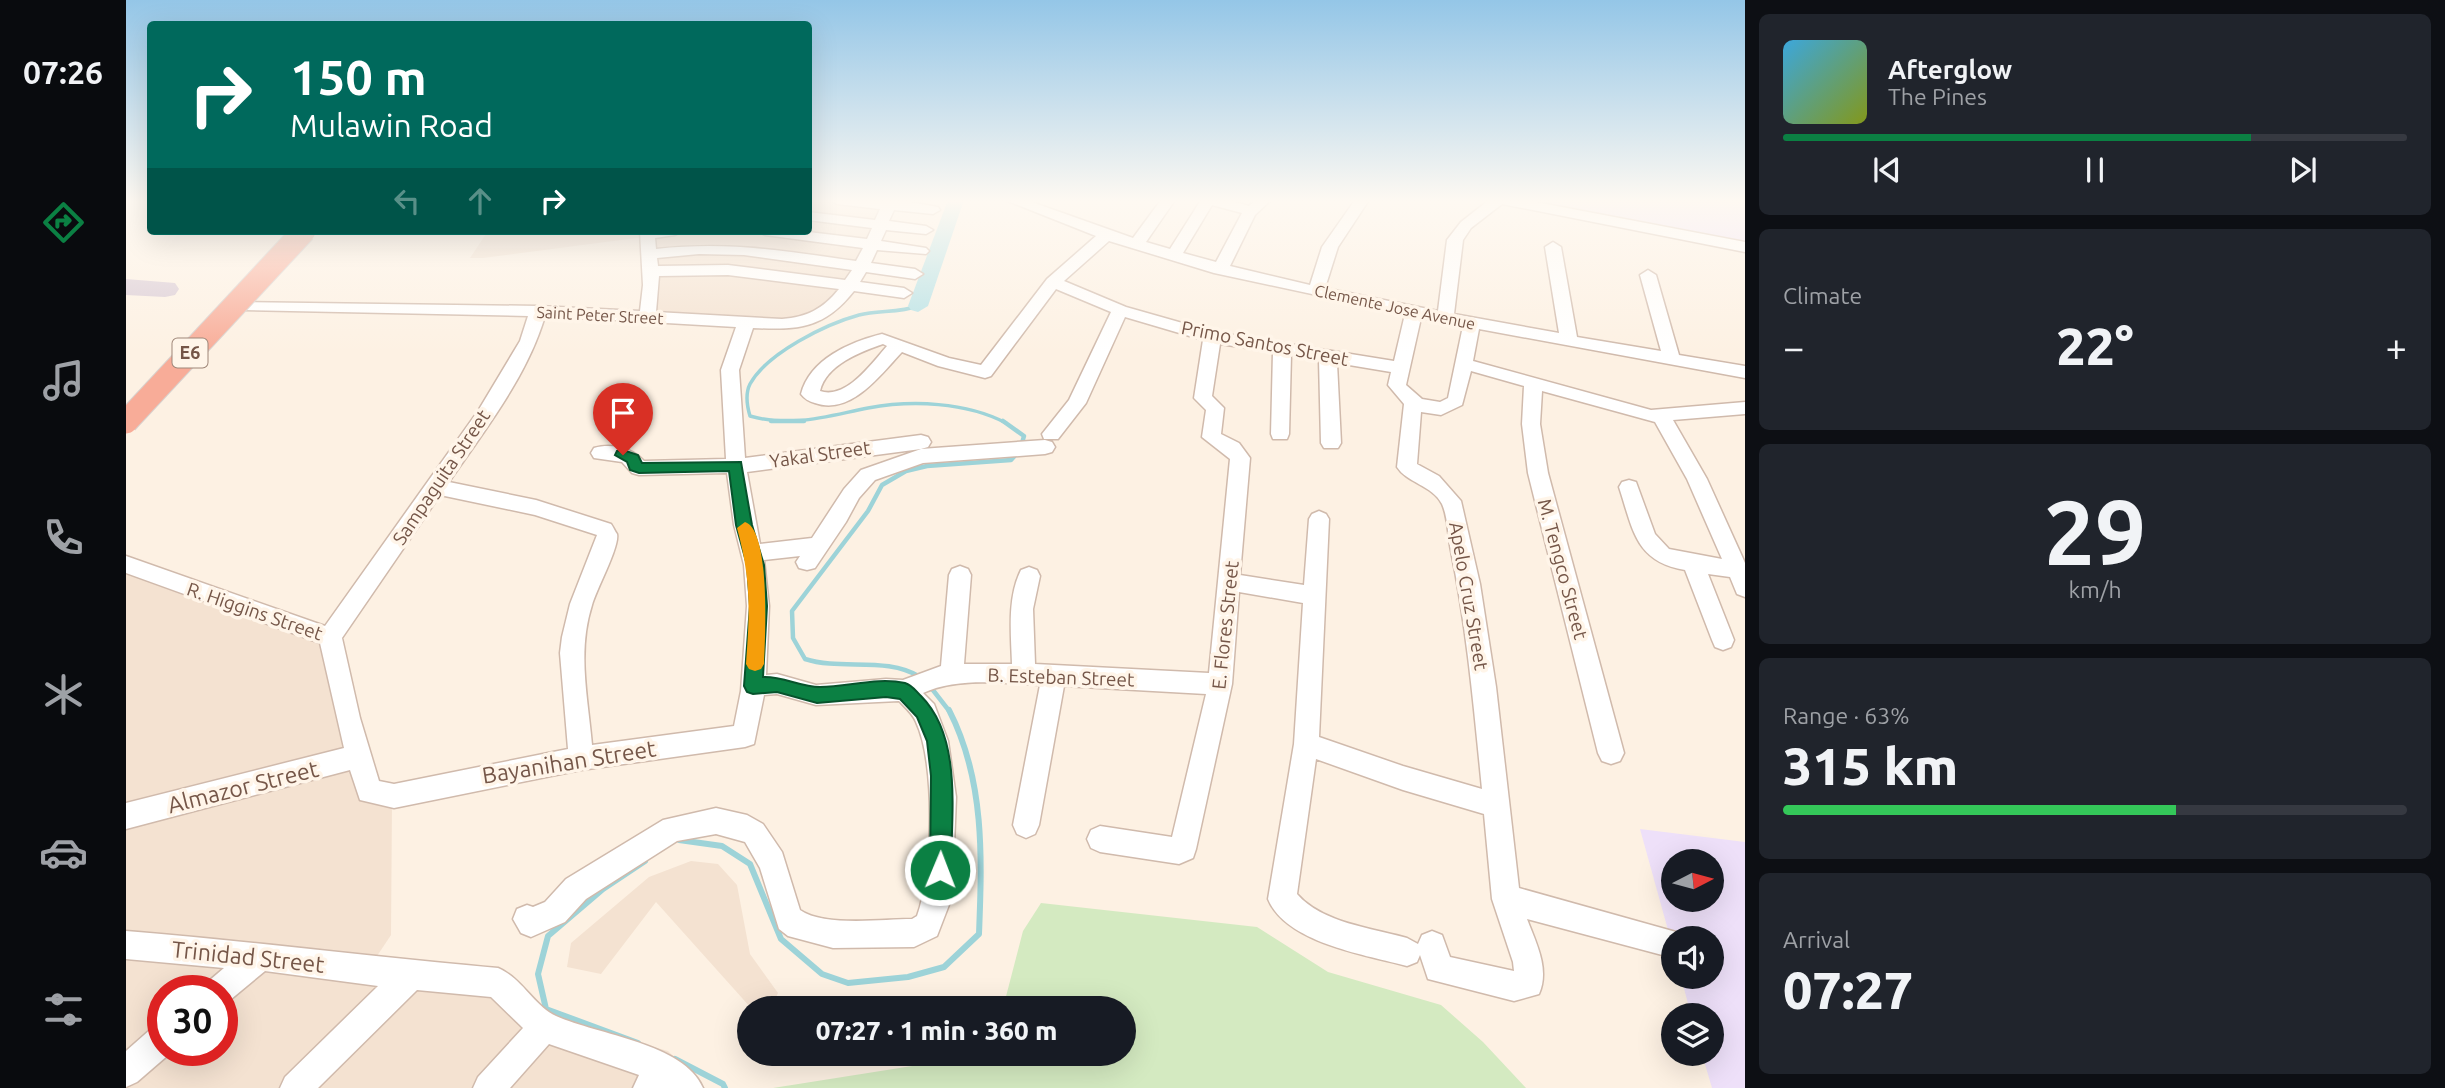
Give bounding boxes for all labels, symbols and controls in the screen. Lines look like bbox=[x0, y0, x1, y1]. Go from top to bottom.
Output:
icon: right bbox=[175, 49, 266, 140]
text: 150 m bbox=[290, 49, 427, 104]
text: 07:26 bbox=[23, 54, 103, 90]
text: Afterglow bbox=[1888, 55, 2012, 84]
text: The Pines bbox=[1888, 84, 1987, 109]
text: Mulawin Road bbox=[290, 107, 493, 143]
icon: previous bbox=[1868, 151, 1906, 189]
icon: pause bbox=[2076, 151, 2114, 189]
icon: next bbox=[2284, 151, 2322, 189]
icon: left bbox=[388, 182, 426, 220]
icon: ahead bbox=[461, 182, 499, 220]
icon: right bbox=[534, 182, 572, 220]
icon: directions bbox=[39, 198, 88, 247]
street label: Clemente Jose Avenue bbox=[1313, 281, 1477, 333]
text: Climate bbox=[1783, 283, 1862, 308]
street label: Saint Peter Street bbox=[536, 303, 665, 327]
street label: Primo Santos Street bbox=[1180, 316, 1351, 370]
text: 22° bbox=[2056, 317, 2134, 375]
text: − bbox=[1783, 326, 1804, 368]
text: + bbox=[2386, 326, 2407, 368]
road number: E6 bbox=[172, 338, 208, 368]
icon: music bbox=[39, 356, 88, 405]
pin bbox=[593, 383, 653, 455]
icon: arrive bbox=[604, 394, 642, 432]
street label: Sampaguita Street bbox=[388, 405, 495, 549]
street label: Yakal Street bbox=[768, 436, 872, 472]
text: 29 bbox=[2044, 480, 2146, 582]
street label: M. Tengco Street bbox=[1534, 496, 1592, 642]
icon: phone bbox=[39, 513, 88, 562]
street label: Apelo Cruz Street bbox=[1445, 520, 1493, 672]
street label: E. Flores Street bbox=[1207, 559, 1243, 690]
street label: R. Higgins Street bbox=[184, 577, 326, 645]
text: km/h bbox=[2068, 577, 2122, 602]
street label: B. Esteban Street bbox=[987, 663, 1135, 691]
icon: climate bbox=[39, 670, 88, 719]
text: Range · 63% bbox=[1783, 703, 1910, 728]
street label: Bayanihan Street bbox=[480, 735, 658, 788]
text: 315 km bbox=[1783, 737, 1958, 795]
street label: Almazor Street bbox=[165, 756, 321, 817]
icon: car bbox=[39, 828, 88, 877]
position arrow bbox=[903, 833, 977, 907]
north arrow bbox=[1661, 849, 1724, 912]
map controls bbox=[1661, 849, 1724, 1066]
button: sound bbox=[1661, 926, 1724, 989]
text: Arrival bbox=[1783, 927, 1850, 952]
street label: Trinidad Street bbox=[171, 936, 326, 977]
text: 07:27 bbox=[1783, 961, 1913, 1019]
speed limit sign: 30 bbox=[147, 975, 238, 1066]
icon: filters bbox=[39, 985, 88, 1034]
button: layers bbox=[1661, 1003, 1724, 1066]
text: 07:27 · 1 min · 360 m bbox=[816, 1016, 1057, 1045]

